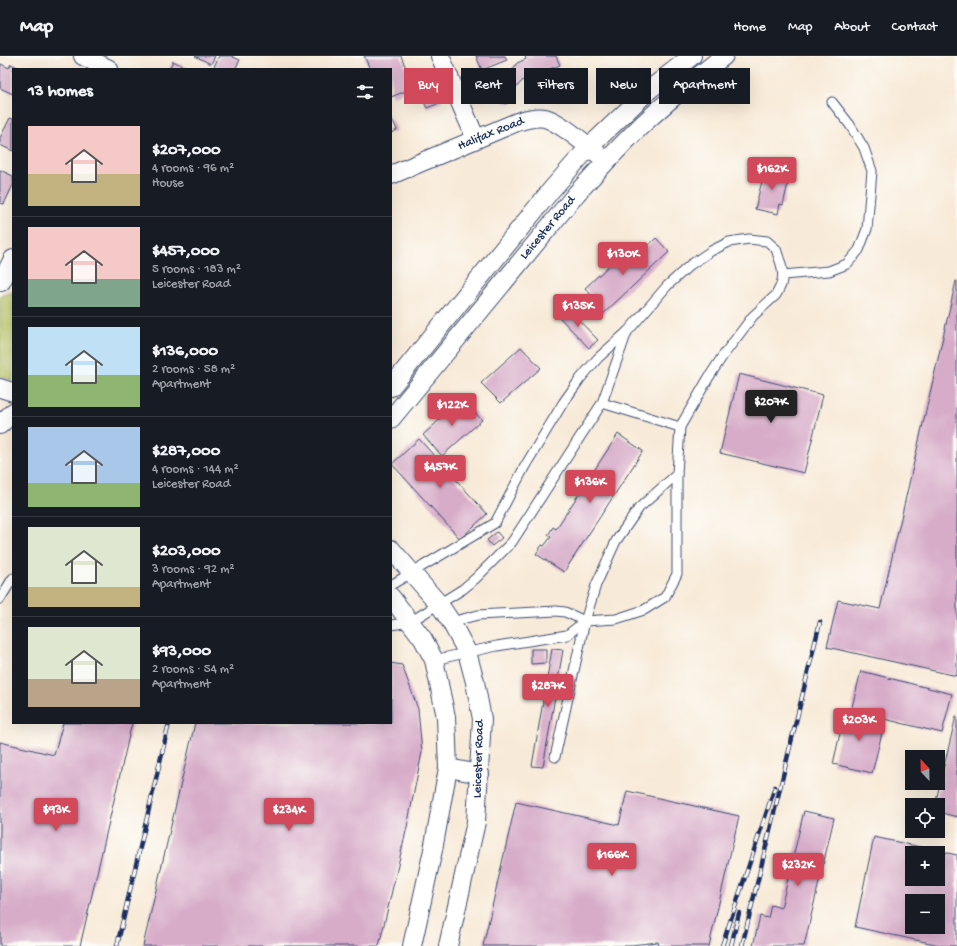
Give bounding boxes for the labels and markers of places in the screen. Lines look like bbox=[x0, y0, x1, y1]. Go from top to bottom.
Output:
pin: $162K bbox=[744, 157, 800, 191]
pin: $130K bbox=[595, 242, 651, 276]
pin: $135K bbox=[550, 294, 606, 328]
pin: $207K bbox=[743, 390, 799, 424]
pin: $122K bbox=[424, 393, 480, 427]
pin: $457K bbox=[412, 455, 468, 489]
pin: $136K bbox=[562, 470, 618, 504]
pin: $287K bbox=[520, 674, 576, 708]
pin: $203K bbox=[831, 708, 887, 742]
pin: $93K bbox=[32, 798, 80, 832]
pin: $234K bbox=[261, 798, 317, 832]
pin: $166K bbox=[584, 843, 640, 877]
pin: $232K bbox=[770, 853, 826, 887]

